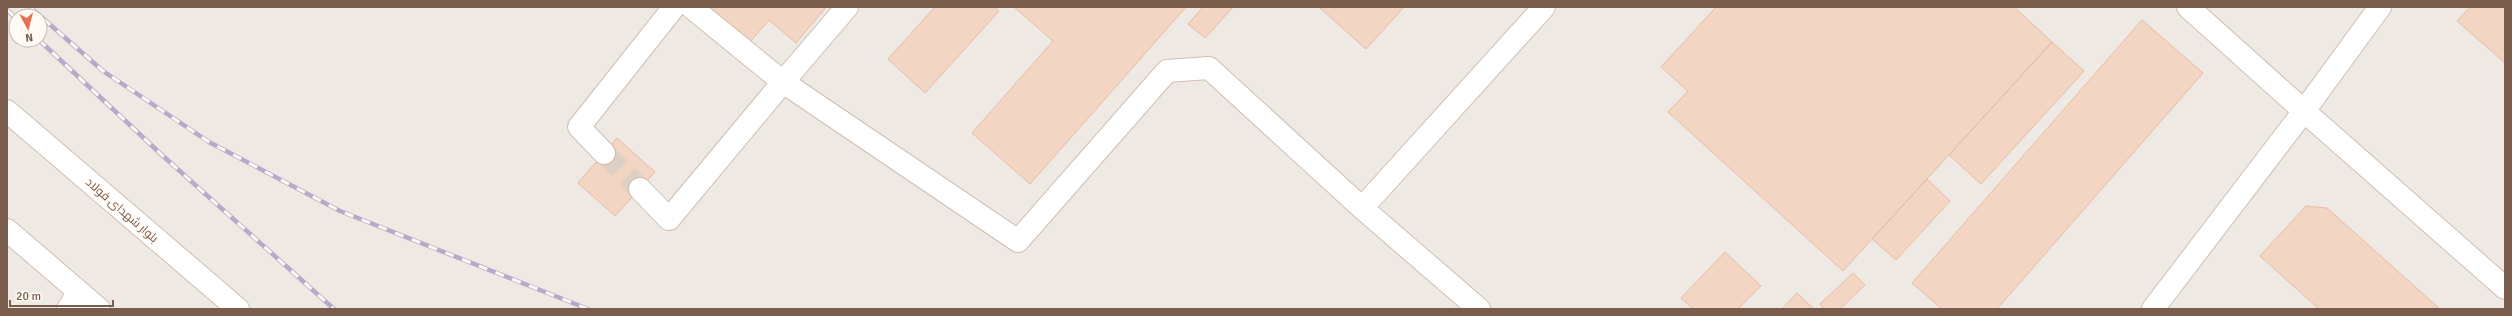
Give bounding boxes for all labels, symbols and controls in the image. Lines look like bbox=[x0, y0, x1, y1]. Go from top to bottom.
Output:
north arrow bbox=[8, 8, 48, 48]
text: N bbox=[25, 31, 34, 44]
street label: بلوار شهدای فولاد bbox=[82, 175, 161, 246]
scale bar bbox=[10, 282, 113, 308]
text: 20 m bbox=[16, 289, 41, 304]

